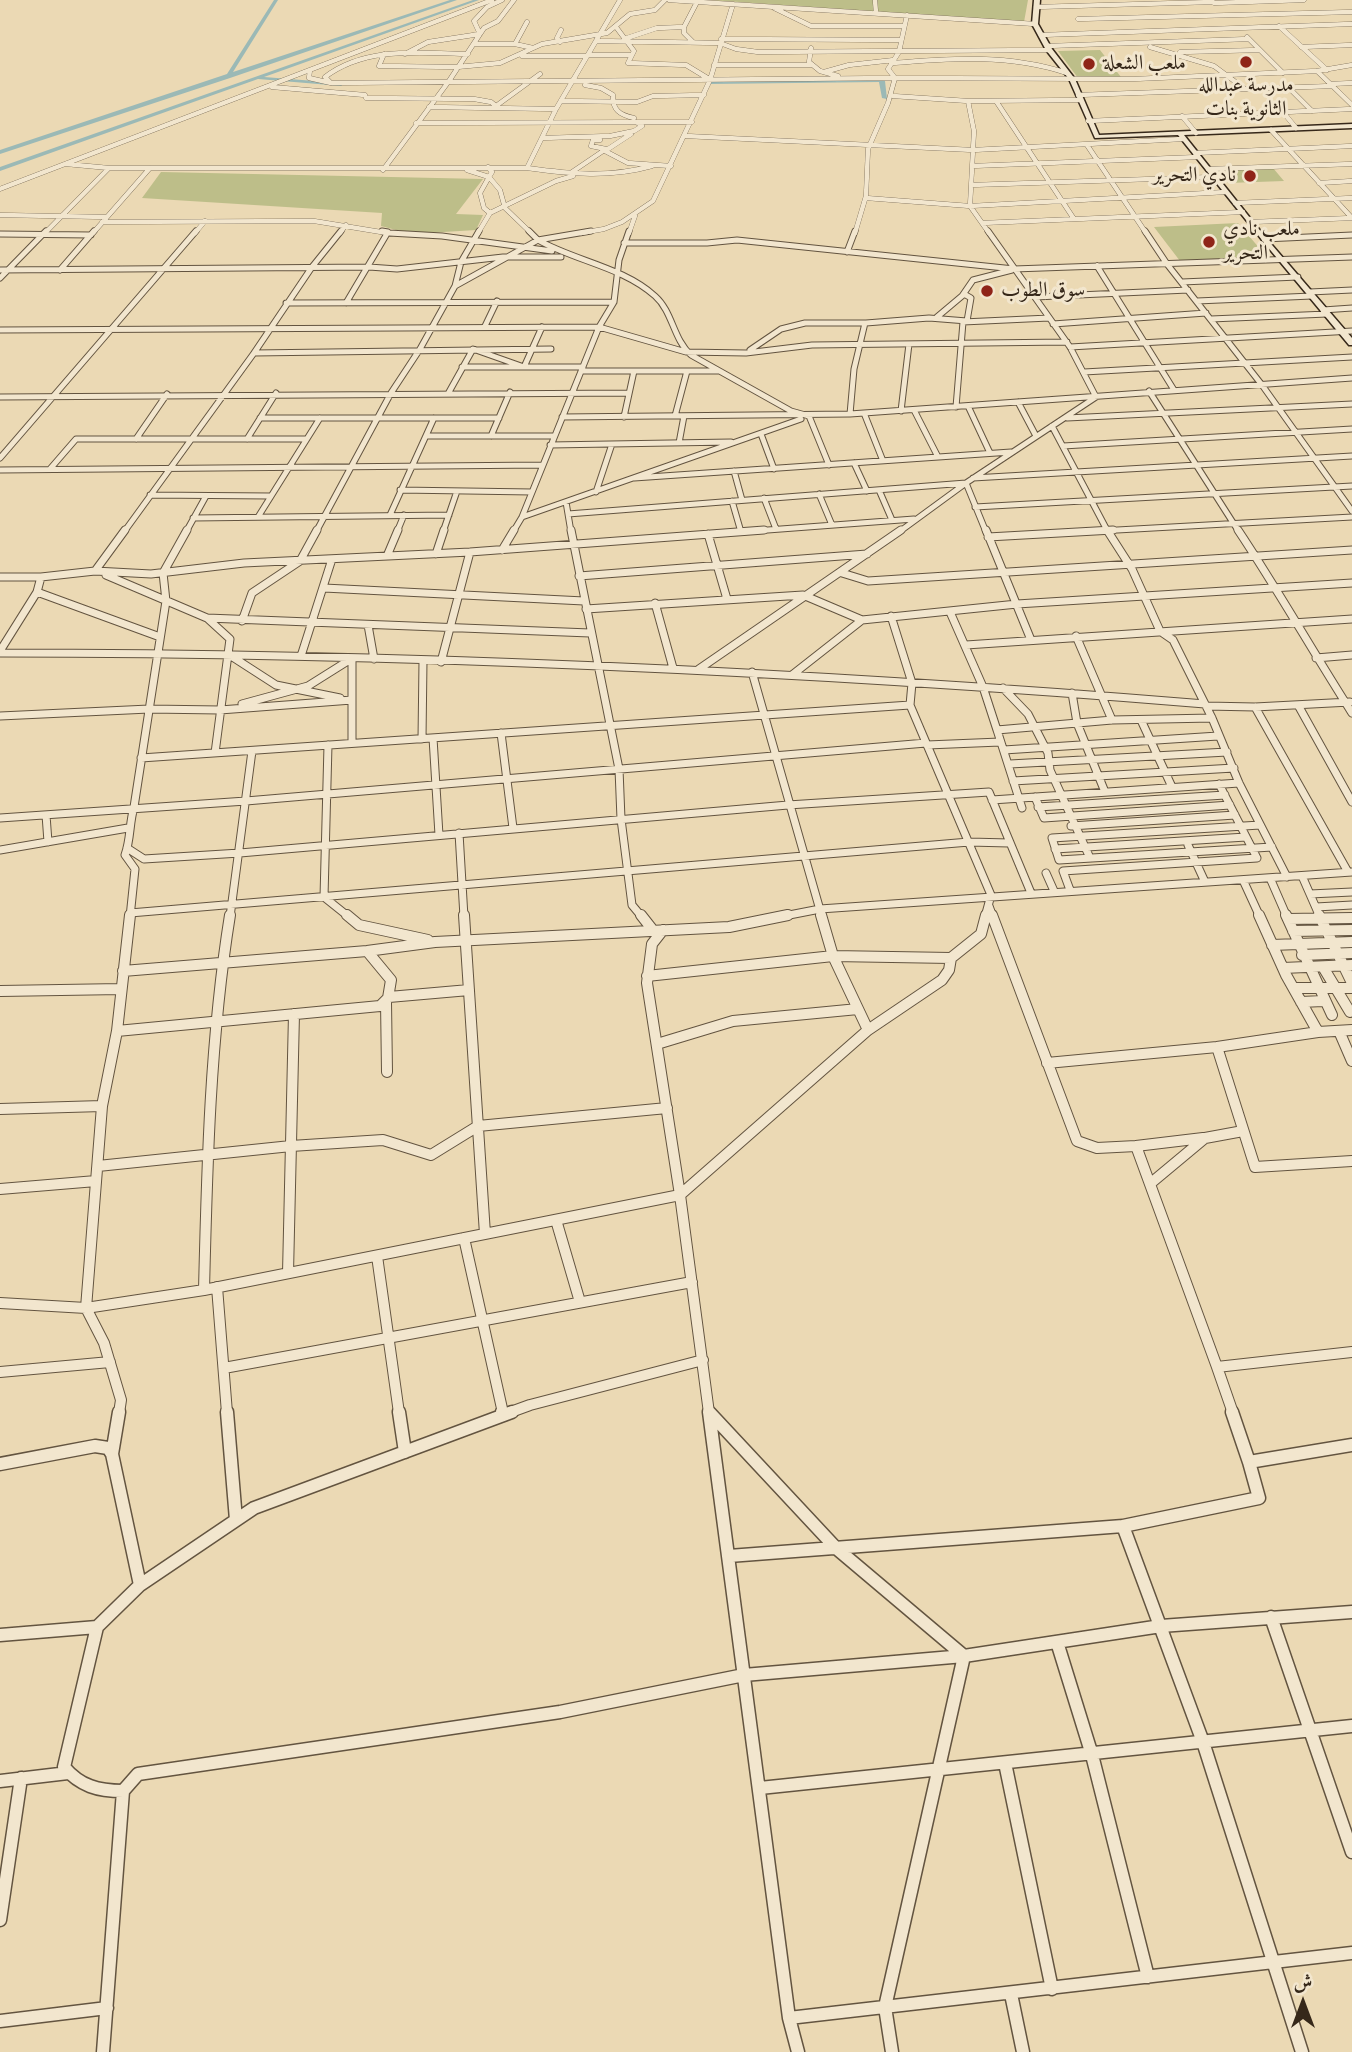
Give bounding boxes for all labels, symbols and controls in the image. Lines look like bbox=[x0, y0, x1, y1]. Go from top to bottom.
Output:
place label: ملعب الشعلة bbox=[1103, 51, 1186, 77]
marker: مدرسة عبدالله الثانوية بنات bbox=[1238, 54, 1254, 70]
marker: ملعب الشعلة bbox=[1081, 56, 1097, 72]
place label: مدرسة عبدالله الثانوية بنات bbox=[1198, 73, 1294, 123]
place label: نادي التحرير bbox=[1152, 163, 1236, 189]
marker: نادي التحرير bbox=[1242, 168, 1258, 184]
place label: ملعب نادي التحرير bbox=[1223, 217, 1300, 267]
marker: ملعب نادي التحرير bbox=[1201, 234, 1217, 250]
place label: سوق الطوب bbox=[1001, 278, 1085, 304]
marker: سوق الطوب bbox=[979, 283, 995, 299]
north arrow bbox=[1268, 1968, 1338, 2038]
text: ش bbox=[1294, 1969, 1312, 1995]

